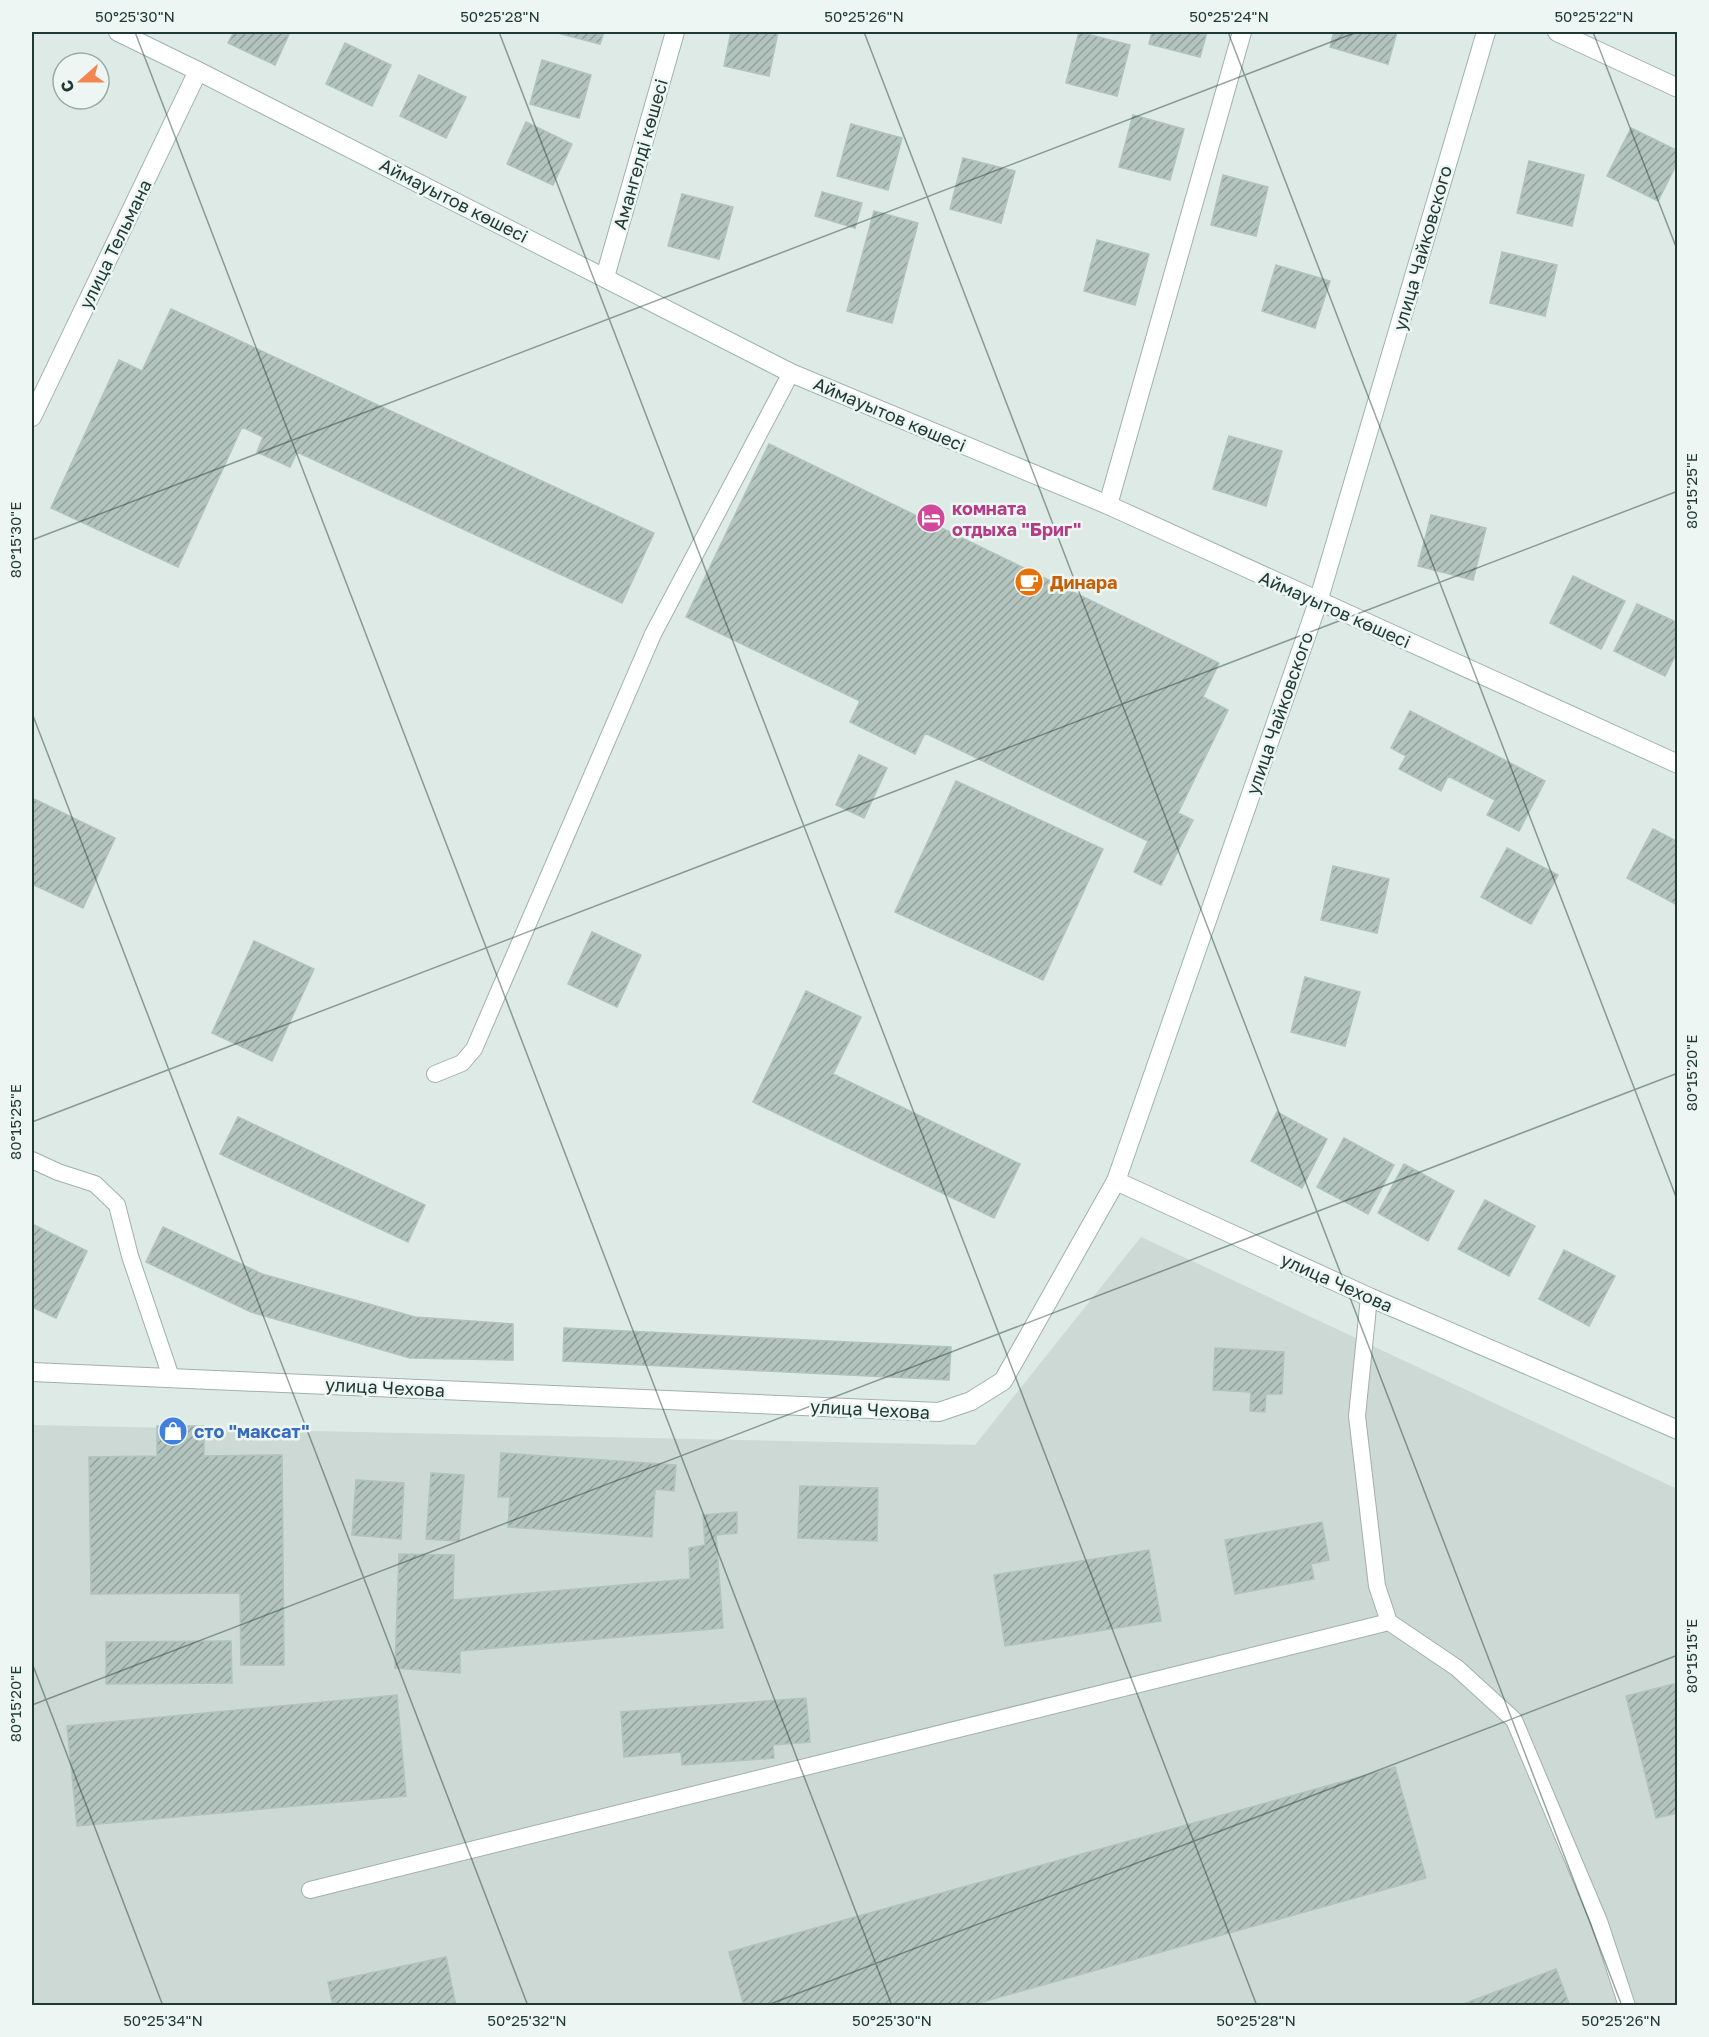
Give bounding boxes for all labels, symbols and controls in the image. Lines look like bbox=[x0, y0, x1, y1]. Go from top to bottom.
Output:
text: 50°25'30"N bbox=[95, 7, 175, 25]
text: 50°25'28"N bbox=[460, 7, 540, 25]
text: 50°25'26"N bbox=[824, 7, 904, 25]
text: 50°25'24"N bbox=[1189, 7, 1269, 25]
text: 50°25'22"N bbox=[1554, 7, 1634, 25]
north arrow bbox=[51, 51, 111, 111]
street label: Амангелді көшесі bbox=[608, 76, 672, 232]
text: С bbox=[56, 77, 78, 95]
street label: Аймауытов көшесі bbox=[376, 153, 532, 247]
street label: улица Чайковского bbox=[1388, 163, 1456, 333]
street label: улица Тельмана bbox=[74, 176, 156, 312]
street label: Аймауытов көшесі bbox=[810, 372, 970, 456]
text: 80°15'25"E bbox=[1682, 453, 1700, 529]
place label: комната отдыха "Бриг" bbox=[952, 497, 1081, 540]
text: 80°15'30"E bbox=[6, 502, 24, 578]
hotel icon: комната отдыха "Бриг" bbox=[915, 502, 947, 534]
cafe icon: Динара bbox=[1013, 566, 1045, 598]
street label: Аймауытов көшесі bbox=[1256, 566, 1414, 652]
place label: Динара bbox=[1050, 571, 1117, 593]
street label: улица Чайковского bbox=[1241, 629, 1317, 797]
text: 80°15'20"E bbox=[1682, 1035, 1700, 1111]
text: 80°15'25"E bbox=[6, 1084, 24, 1160]
street label: улица Чехова bbox=[1278, 1248, 1396, 1316]
street label: улица Чехова bbox=[324, 1373, 446, 1401]
street label: улица Чехова bbox=[809, 1395, 931, 1423]
shop icon: сто "максат" bbox=[157, 1415, 189, 1447]
place label: сто "максат" bbox=[194, 1420, 309, 1442]
text: 80°15'15"E bbox=[1682, 1619, 1700, 1693]
text: 80°15'20"E bbox=[6, 1666, 24, 1742]
text: 50°25'34"N bbox=[123, 2011, 203, 2029]
text: 50°25'32"N bbox=[487, 2011, 567, 2029]
text: 50°25'30"N bbox=[852, 2011, 932, 2029]
text: 50°25'28"N bbox=[1216, 2011, 1296, 2029]
text: 50°25'26"N bbox=[1581, 2011, 1661, 2029]

